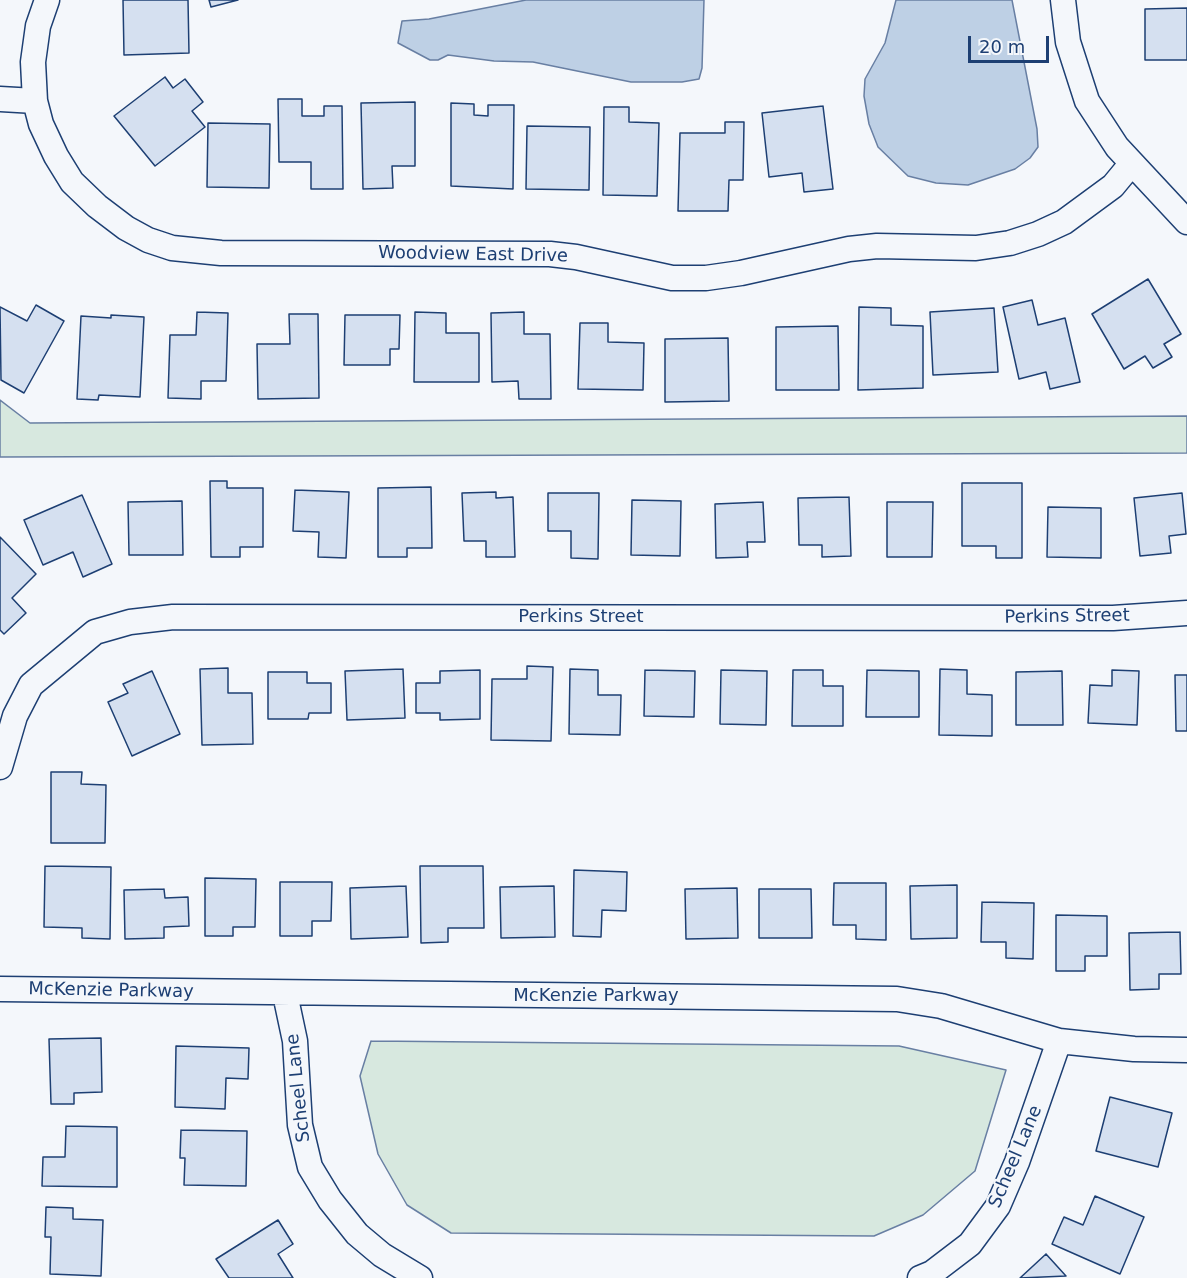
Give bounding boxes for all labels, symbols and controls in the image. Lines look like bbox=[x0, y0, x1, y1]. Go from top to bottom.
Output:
scale bar bbox=[971, 24, 1052, 62]
text: 20 m bbox=[979, 36, 1025, 57]
street label: Woodview East Drive bbox=[378, 243, 568, 267]
street label: Perkins Street bbox=[1004, 605, 1130, 629]
street label: Perkins Street bbox=[518, 606, 644, 628]
street label: McKenzie Parkway bbox=[28, 979, 194, 1003]
street label: McKenzie Parkway bbox=[513, 985, 679, 1007]
street label: Scheel Lane bbox=[283, 1033, 315, 1143]
street label: Scheel Lane bbox=[985, 1103, 1047, 1211]

